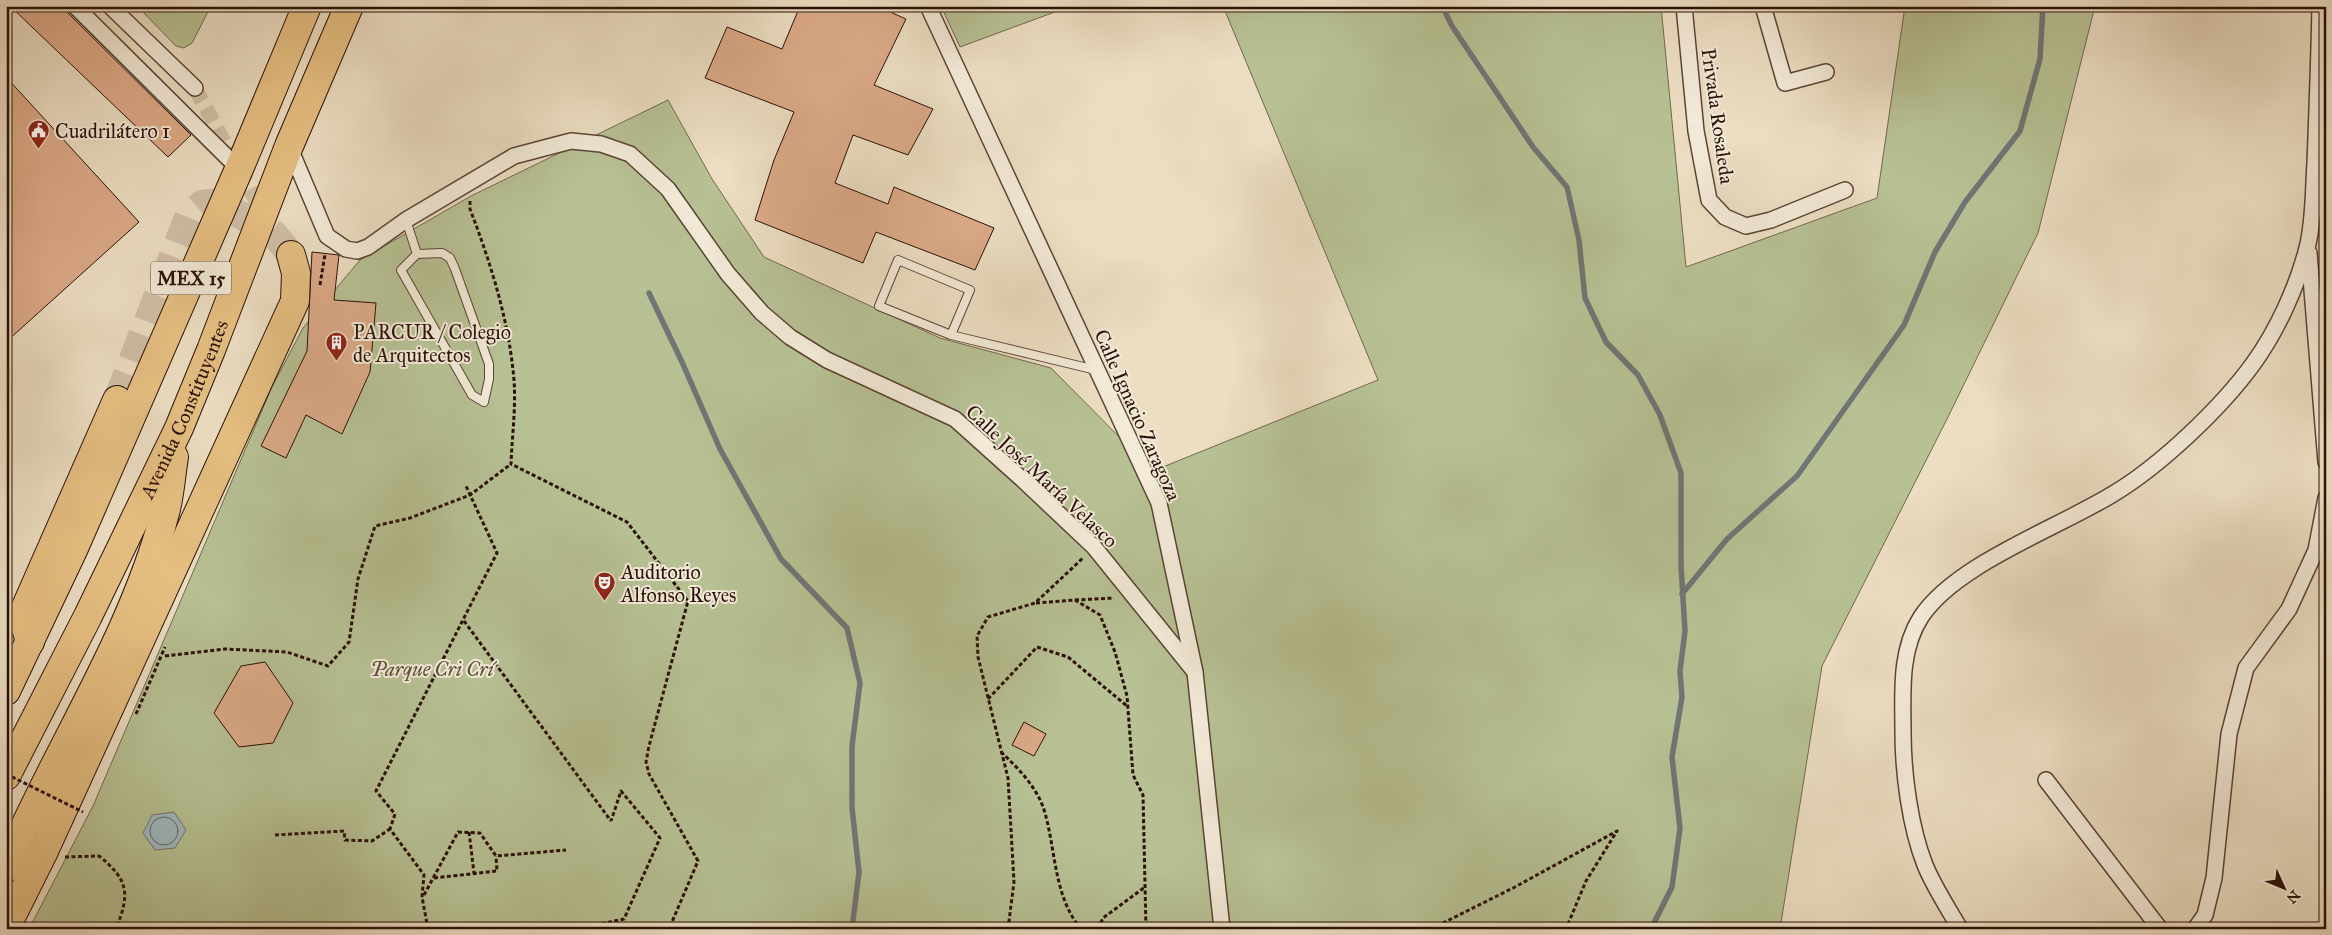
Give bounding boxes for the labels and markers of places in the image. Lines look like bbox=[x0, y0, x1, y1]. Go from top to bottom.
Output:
public building icon: Cuadrilátero 1 bbox=[27, 119, 51, 150]
place label: Cuadrilátero 1 bbox=[55, 119, 170, 143]
place label: PARCUR / Colegio de Arquitectos bbox=[353, 320, 511, 368]
building icon: PARCUR / Colegio de Arquitectos bbox=[325, 331, 349, 362]
place label: Auditorio Alfonso Reyes bbox=[620, 560, 736, 607]
theatre icon: Auditorio Alfonso Reyes bbox=[593, 571, 617, 602]

